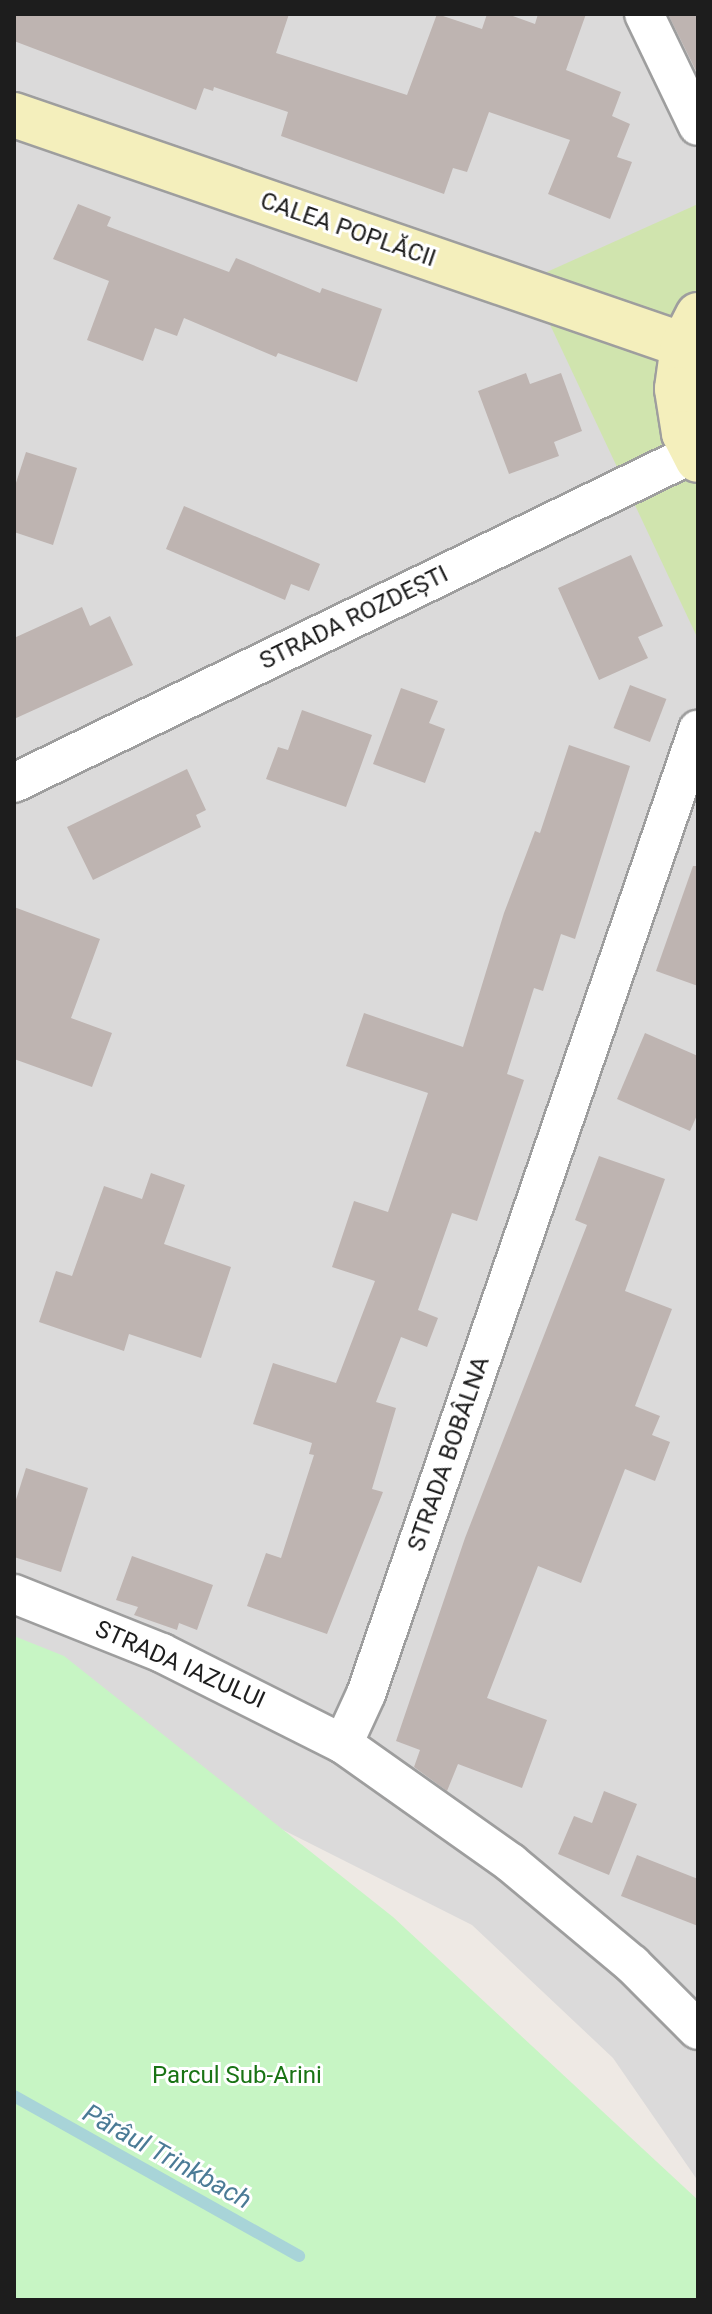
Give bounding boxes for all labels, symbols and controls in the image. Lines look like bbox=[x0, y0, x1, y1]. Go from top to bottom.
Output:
street label: CALEA POPLĂCII bbox=[257, 186, 439, 274]
street label: STRADA ROZDEȘTI bbox=[255, 560, 453, 676]
street label: STRADA BOBÂLNA bbox=[402, 1353, 496, 1555]
street label: STRADA IAZULUI bbox=[91, 1615, 269, 1715]
park label: Parcul Sub-Arini bbox=[152, 2062, 322, 2090]
water label: Pârâul Trinkbach bbox=[77, 2098, 257, 2216]

